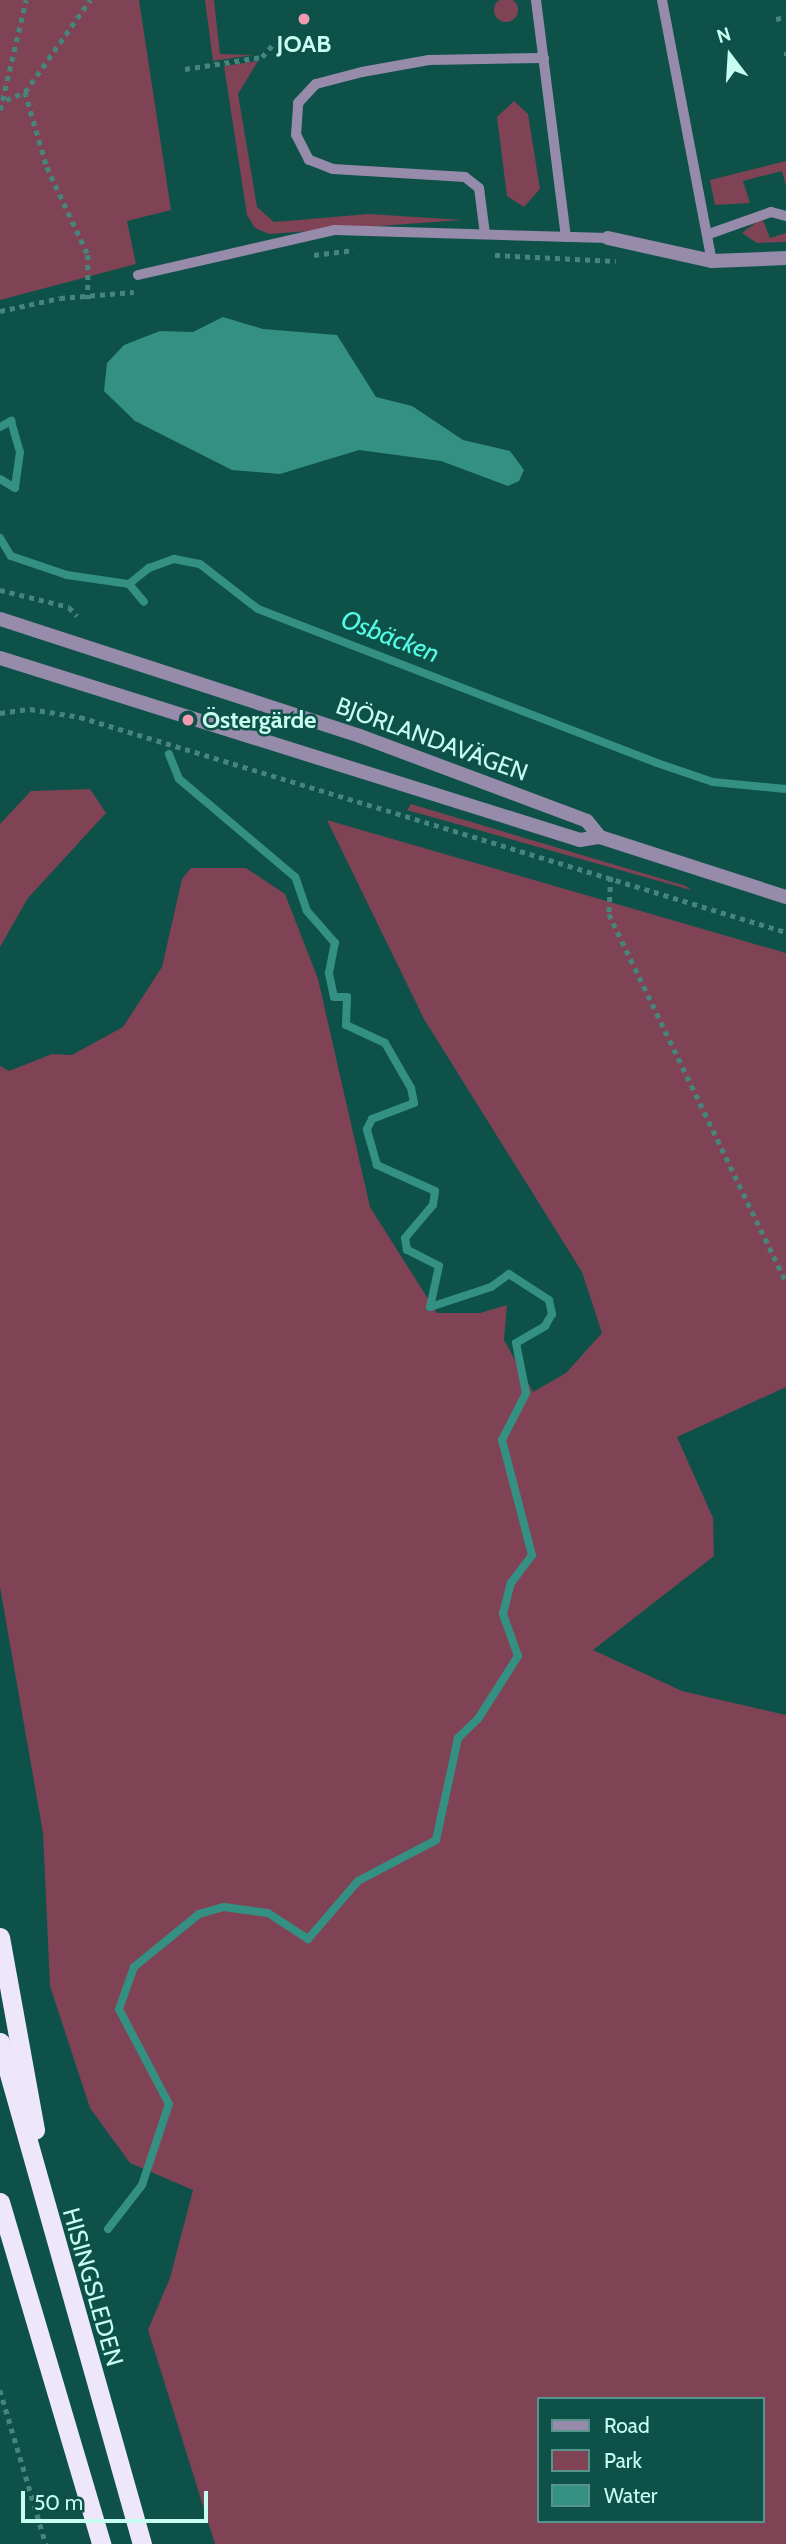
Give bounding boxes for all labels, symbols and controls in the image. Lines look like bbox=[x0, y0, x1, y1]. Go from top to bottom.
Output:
marker: JOAB bbox=[296, 11, 312, 27]
north arrow bbox=[695, 21, 765, 91]
text: N bbox=[714, 22, 734, 48]
place label: JOAB bbox=[277, 30, 331, 58]
water label: Osbäcken bbox=[336, 604, 444, 670]
street label: BJÖRLANDAVÄGEN bbox=[332, 691, 532, 787]
place label: Östergärde bbox=[202, 706, 316, 734]
marker: Östergärde bbox=[180, 712, 196, 728]
street label: HISINGSLEDEN bbox=[57, 2205, 129, 2369]
legend bbox=[538, 2397, 765, 2523]
text: Road bbox=[604, 2413, 650, 2438]
text: Park bbox=[604, 2448, 642, 2473]
scale bar bbox=[24, 2478, 212, 2522]
text: Water bbox=[604, 2483, 657, 2508]
text: 50 m bbox=[34, 2490, 83, 2515]

